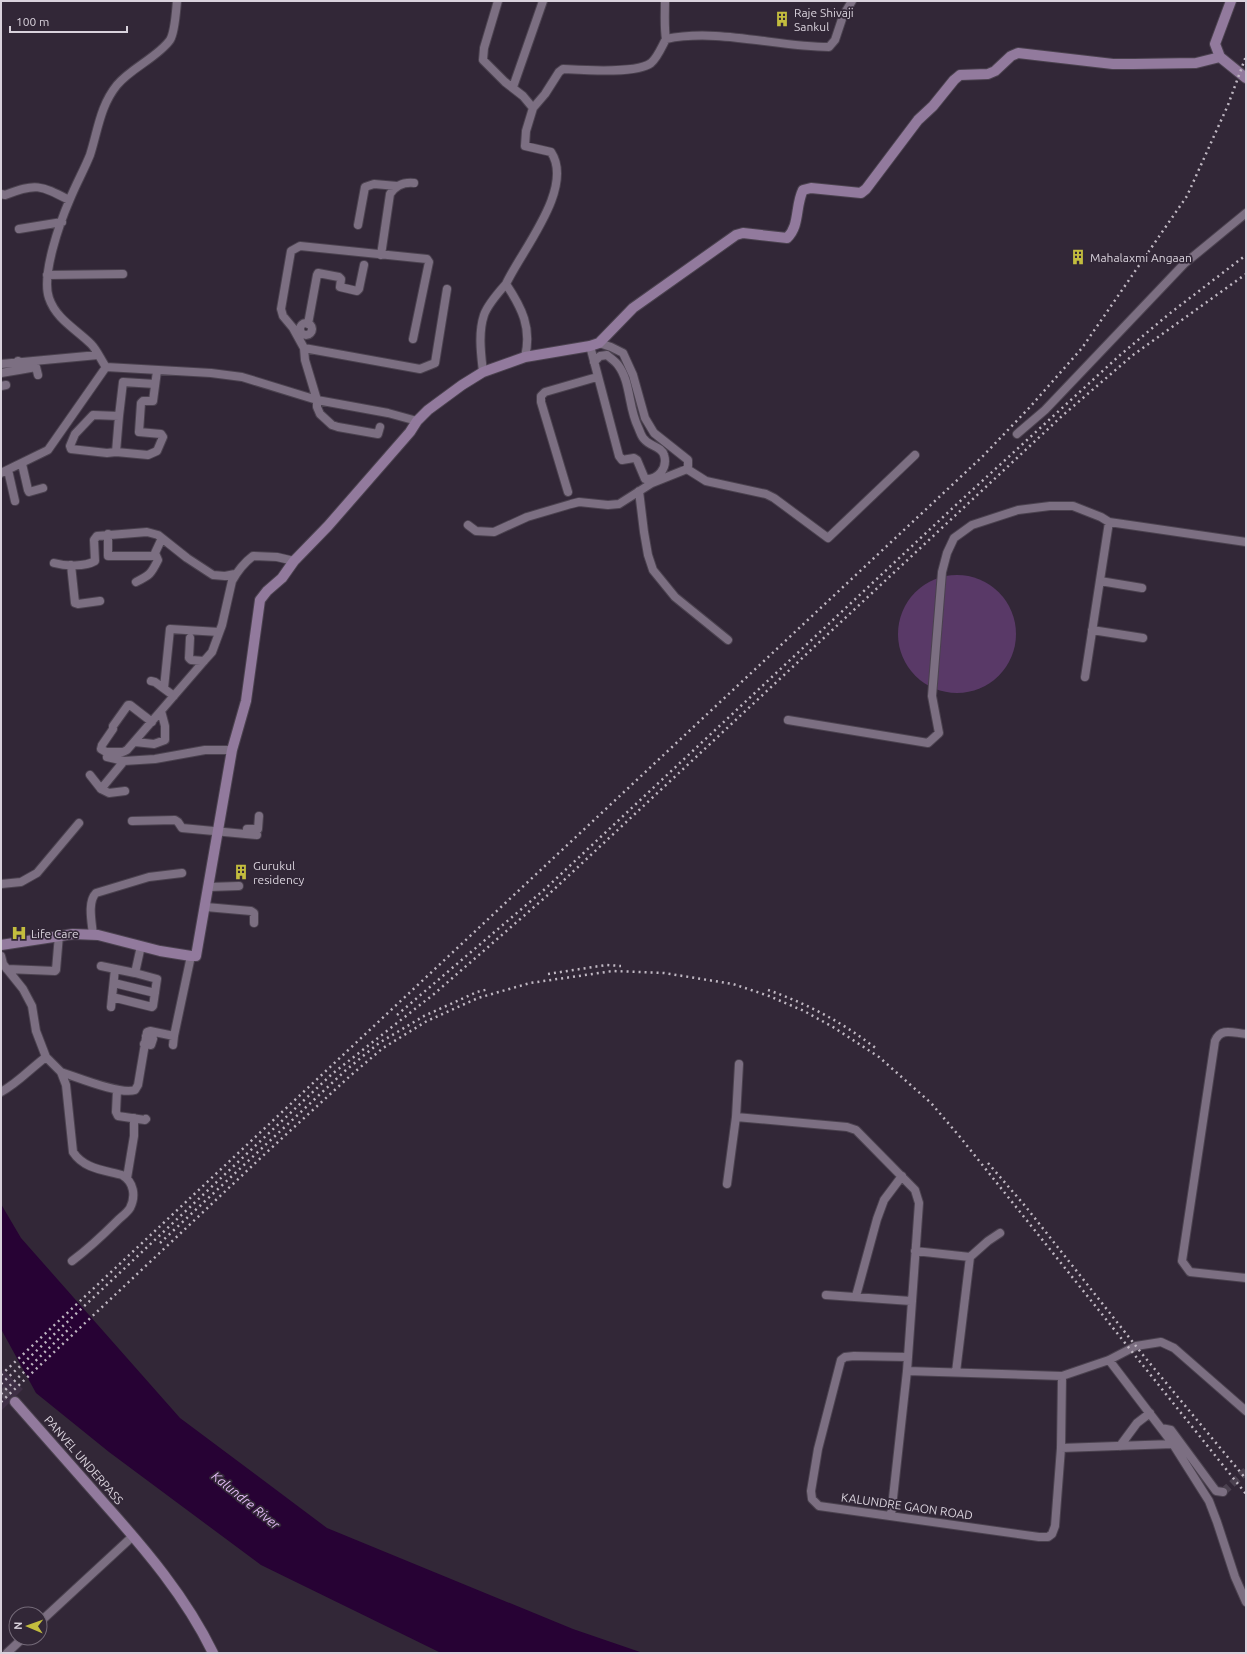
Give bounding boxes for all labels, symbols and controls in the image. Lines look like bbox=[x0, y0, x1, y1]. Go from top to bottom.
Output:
place label: Raje Shivaji Sankul bbox=[794, 6, 854, 33]
scale bar bbox=[10, 8, 127, 34]
building icon: Raje Shivaji Sankul bbox=[773, 10, 791, 28]
text: 100 m bbox=[16, 15, 49, 28]
building icon: Mahalaxmi Angaan bbox=[1069, 248, 1087, 266]
place label: Mahalaxmi Angaan bbox=[1090, 251, 1192, 264]
place label: Gurukul residency bbox=[253, 859, 304, 886]
building icon: Gurukul residency bbox=[232, 863, 250, 881]
hospital icon: Life Care bbox=[10, 924, 28, 942]
place label: Life Care bbox=[31, 927, 79, 940]
street label: PANVEL UNDERPASS bbox=[42, 1413, 126, 1507]
water label: Kalundre River bbox=[209, 1468, 284, 1532]
street label: KALUNDRE GAON ROAD bbox=[840, 1490, 974, 1522]
north arrow bbox=[8, 1606, 48, 1646]
text: N bbox=[12, 1621, 24, 1630]

